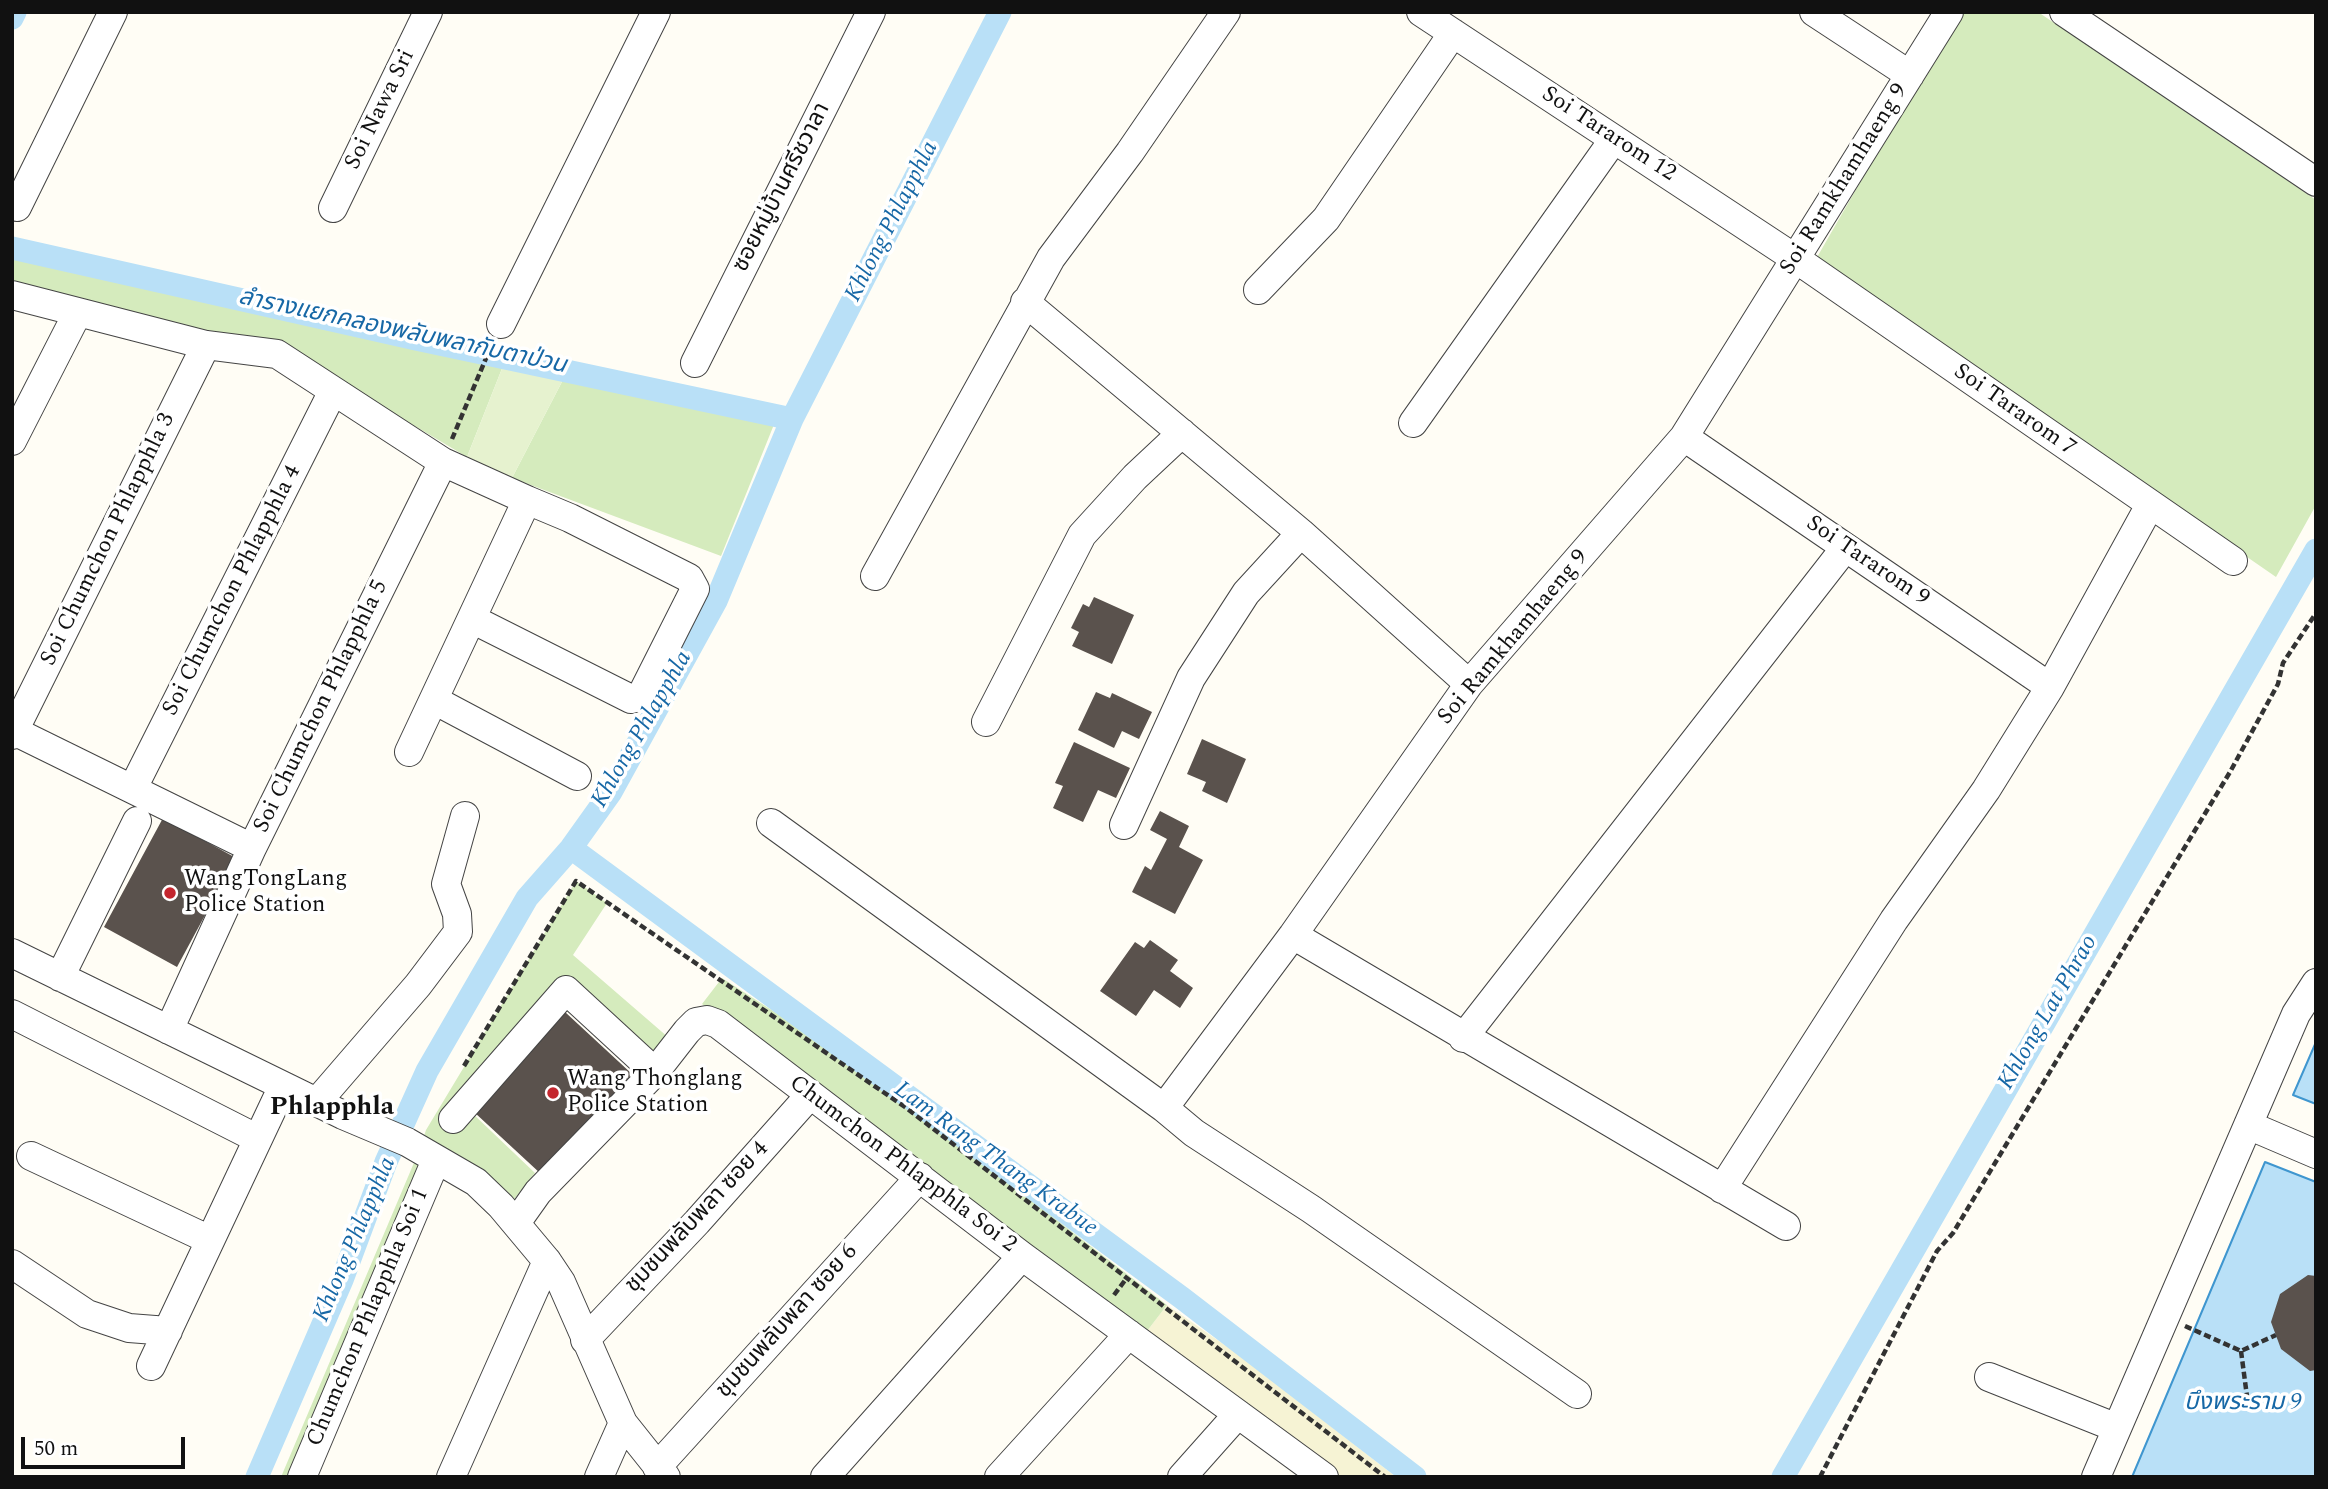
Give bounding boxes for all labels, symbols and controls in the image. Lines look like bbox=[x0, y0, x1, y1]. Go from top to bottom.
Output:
street label: Soi Nawa Sri bbox=[340, 45, 422, 175]
street label: Soi Ramkhamhaeng 9 bbox=[1775, 79, 1915, 281]
street label: Soi Tararom 12 bbox=[1536, 81, 1680, 189]
street label: ซอยหมู่บ้านศรีชวาลา bbox=[728, 99, 838, 277]
water label: Khlong Phlapphla bbox=[840, 137, 946, 307]
water label: ลำรางแยกคลองพลับพลากับตาป่วน bbox=[235, 284, 569, 382]
street label: Soi Tararom 7 bbox=[1947, 359, 2081, 463]
street label: Soi Chumchon Phlapphla 3 bbox=[36, 409, 182, 671]
street label: Soi Chumchon Phlapphla 4 bbox=[158, 461, 308, 721]
street label: Soi Tararom 9 bbox=[1800, 511, 1934, 613]
street label: Soi Ramkhamhaeng 9 bbox=[1433, 545, 1595, 731]
street label: Soi Chumchon Phlapphla 5 bbox=[249, 576, 395, 838]
water label: Khlong Phlapphla bbox=[586, 646, 700, 814]
place label: WangTongLang Police Station bbox=[184, 866, 347, 920]
marker: WangTongLang Police Station bbox=[162, 885, 178, 901]
water label: Khlong Lat Phrao bbox=[1993, 930, 2105, 1096]
place label: Wang Thonglang Police Station bbox=[567, 1066, 743, 1120]
street label: Chumchon Phlapphla Soi 2 bbox=[783, 1070, 1021, 1260]
water label: Lam Rang Thang Krabue bbox=[887, 1076, 1103, 1244]
marker: Wang Thonglang Police Station bbox=[545, 1085, 561, 1101]
district label: Phlapphla bbox=[270, 1093, 394, 1125]
street label: ชุมชนพลับพลา ซอย 4 bbox=[621, 1136, 775, 1300]
water label: Khlong Phlapphla bbox=[308, 1153, 404, 1327]
street label: Chumchon Phlapphla Soi 1 bbox=[302, 1185, 436, 1451]
street label: ชุมชนพลับพลา ซอย 6 bbox=[712, 1239, 864, 1405]
water label: บึงพระราม 9 bbox=[2184, 1390, 2302, 1418]
scale bar bbox=[24, 1422, 189, 1466]
text: 50 m bbox=[34, 1433, 78, 1465]

